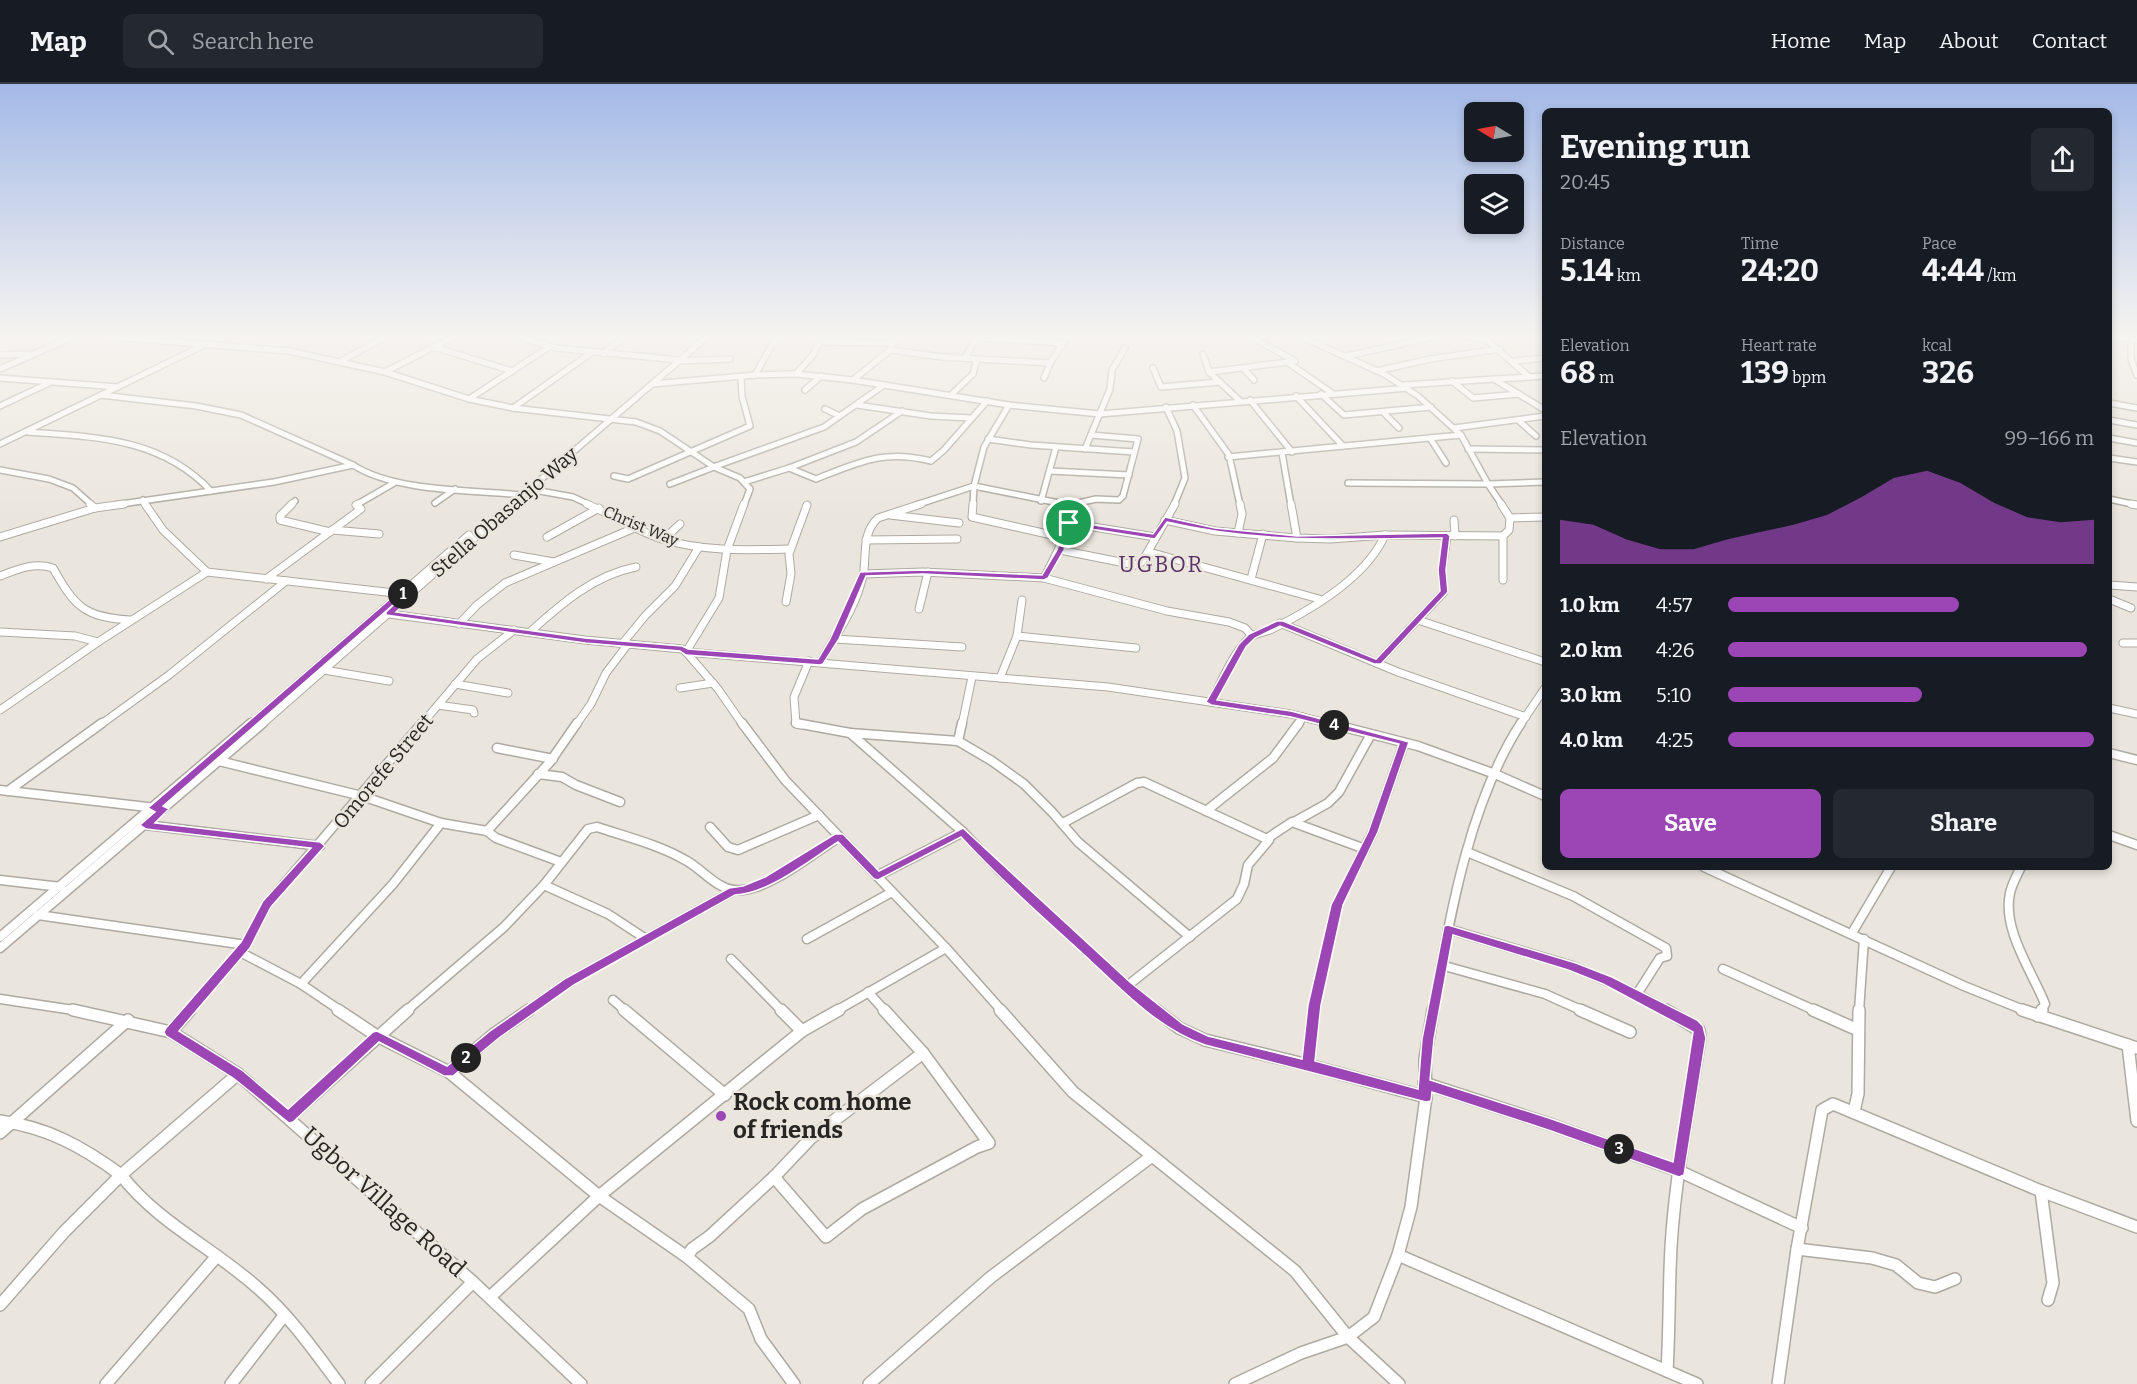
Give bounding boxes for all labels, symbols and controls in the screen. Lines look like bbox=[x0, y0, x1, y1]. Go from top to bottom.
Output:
search box bbox=[123, 14, 543, 68]
text: Map bbox=[30, 25, 87, 58]
icon: search bbox=[144, 25, 177, 58]
text: Search here bbox=[192, 28, 314, 55]
text: Home bbox=[1771, 28, 1831, 54]
text: Map bbox=[1864, 28, 1906, 54]
text: About bbox=[1939, 28, 1999, 54]
text: Contact bbox=[2032, 28, 2107, 54]
north arrow bbox=[1464, 102, 1524, 162]
map controls bbox=[1464, 102, 1524, 234]
text: Evening run bbox=[1560, 127, 1750, 167]
button: share bbox=[2031, 128, 2094, 191]
text: 20:45 bbox=[1560, 170, 1610, 194]
button: layers bbox=[1464, 174, 1524, 234]
text: Distance bbox=[1560, 234, 1625, 253]
text: Time bbox=[1741, 234, 1779, 253]
text: Pace bbox=[1922, 234, 1957, 253]
text: 5.14 bbox=[1560, 253, 1614, 289]
text: 24:20 bbox=[1741, 253, 1819, 289]
text: 4:44 bbox=[1922, 253, 1984, 289]
text: km bbox=[1614, 266, 1641, 285]
text: /km bbox=[1984, 266, 2017, 285]
text: Elevation bbox=[1560, 336, 1630, 355]
text: Heart rate bbox=[1741, 336, 1817, 355]
text: kcal bbox=[1922, 336, 1952, 355]
text: 68 bbox=[1560, 355, 1596, 391]
text: 139 bbox=[1741, 355, 1789, 391]
text: 326 bbox=[1922, 355, 1974, 391]
text: m bbox=[1596, 368, 1614, 387]
text: bpm bbox=[1789, 368, 1826, 387]
text: Elevation bbox=[1560, 426, 1647, 450]
text: 99–166 m bbox=[2004, 426, 2094, 450]
street label: Stella Obasanjo Way bbox=[426, 441, 583, 583]
pin bbox=[1043, 497, 1094, 548]
street label: Christ Way bbox=[601, 502, 682, 551]
icon: arrive bbox=[1052, 506, 1085, 539]
district label: UGBOR bbox=[1119, 551, 1203, 578]
pin: 1 bbox=[388, 579, 418, 609]
text: 1 bbox=[400, 584, 406, 603]
text: 1.0 km bbox=[1560, 593, 1620, 617]
text: 4:57 bbox=[1656, 593, 1692, 617]
text: 2.0 km bbox=[1560, 638, 1622, 662]
text: 4:26 bbox=[1656, 638, 1695, 662]
text: 3.0 km bbox=[1560, 683, 1622, 707]
text: 5:10 bbox=[1656, 683, 1692, 707]
street label: Omorefe Street bbox=[328, 709, 438, 833]
pin: 4 bbox=[1319, 710, 1349, 740]
text: 4 bbox=[1329, 715, 1339, 734]
text: 4.0 km bbox=[1560, 728, 1623, 752]
text: 4:25 bbox=[1656, 728, 1693, 752]
button: Save bbox=[1560, 789, 1821, 858]
button: Share bbox=[1833, 789, 2094, 858]
pin: 2 bbox=[451, 1043, 481, 1073]
text: 2 bbox=[461, 1048, 471, 1067]
place label: Rock com home of friends bbox=[733, 1088, 911, 1144]
marker: Rock com home of friends bbox=[714, 1109, 728, 1123]
street label: Ugbor Village Road bbox=[296, 1121, 472, 1283]
pin: 3 bbox=[1604, 1134, 1634, 1164]
text: 3 bbox=[1614, 1139, 1624, 1158]

